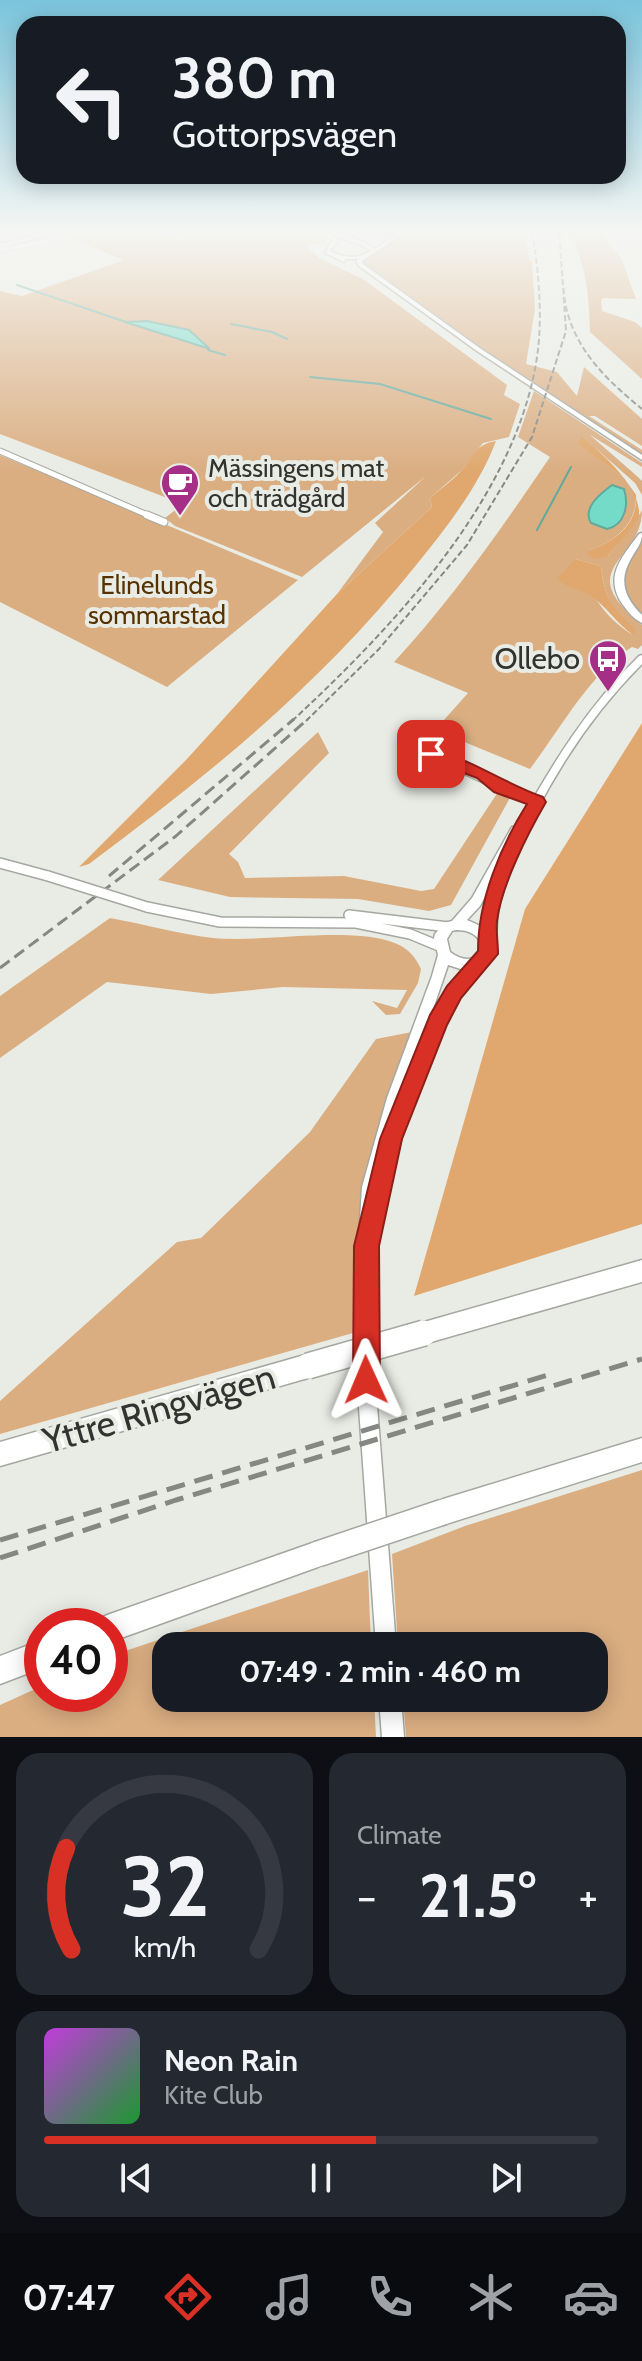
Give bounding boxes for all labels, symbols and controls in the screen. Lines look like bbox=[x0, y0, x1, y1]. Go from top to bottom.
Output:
text: 380 m bbox=[172, 44, 337, 112]
icon: left bbox=[40, 48, 144, 152]
text: Gottorpsvägen bbox=[172, 112, 397, 156]
place label: Mässingens mat och trädgård bbox=[208, 452, 384, 514]
cafe icon: Mässingens mat och trädgård bbox=[159, 462, 201, 517]
park label: Elinelunds sommarstad bbox=[88, 569, 226, 631]
bus stop icon: Ollebo bbox=[587, 638, 629, 693]
place label: Ollebo bbox=[495, 640, 580, 677]
pin bbox=[397, 720, 465, 788]
icon: arrive bbox=[409, 732, 453, 776]
position arrow bbox=[324, 1338, 408, 1422]
street label: Yttre Ringvägen bbox=[37, 1354, 280, 1462]
speed limit sign: 40 bbox=[24, 1608, 128, 1712]
text: 07:49 · 2 min · 460 m bbox=[239, 1653, 521, 1690]
text: Climate bbox=[357, 1819, 442, 1851]
text: 32 bbox=[120, 1836, 209, 1937]
text: 21.5° bbox=[419, 1859, 536, 1932]
text: − bbox=[357, 1870, 376, 1923]
text: + bbox=[579, 1870, 598, 1923]
text: km/h bbox=[133, 1929, 196, 1964]
text: Neon Rain bbox=[164, 2042, 298, 2079]
text: Kite Club bbox=[164, 2079, 263, 2111]
icon: previous bbox=[114, 2156, 158, 2200]
icon: pause bbox=[299, 2156, 343, 2200]
icon: next bbox=[484, 2156, 528, 2200]
icon: directions bbox=[160, 2269, 216, 2325]
icon: music bbox=[261, 2269, 317, 2325]
icon: phone bbox=[362, 2269, 418, 2325]
icon: climate bbox=[463, 2269, 519, 2325]
icon: car bbox=[563, 2269, 619, 2325]
text: 07:47 bbox=[22, 2275, 115, 2319]

